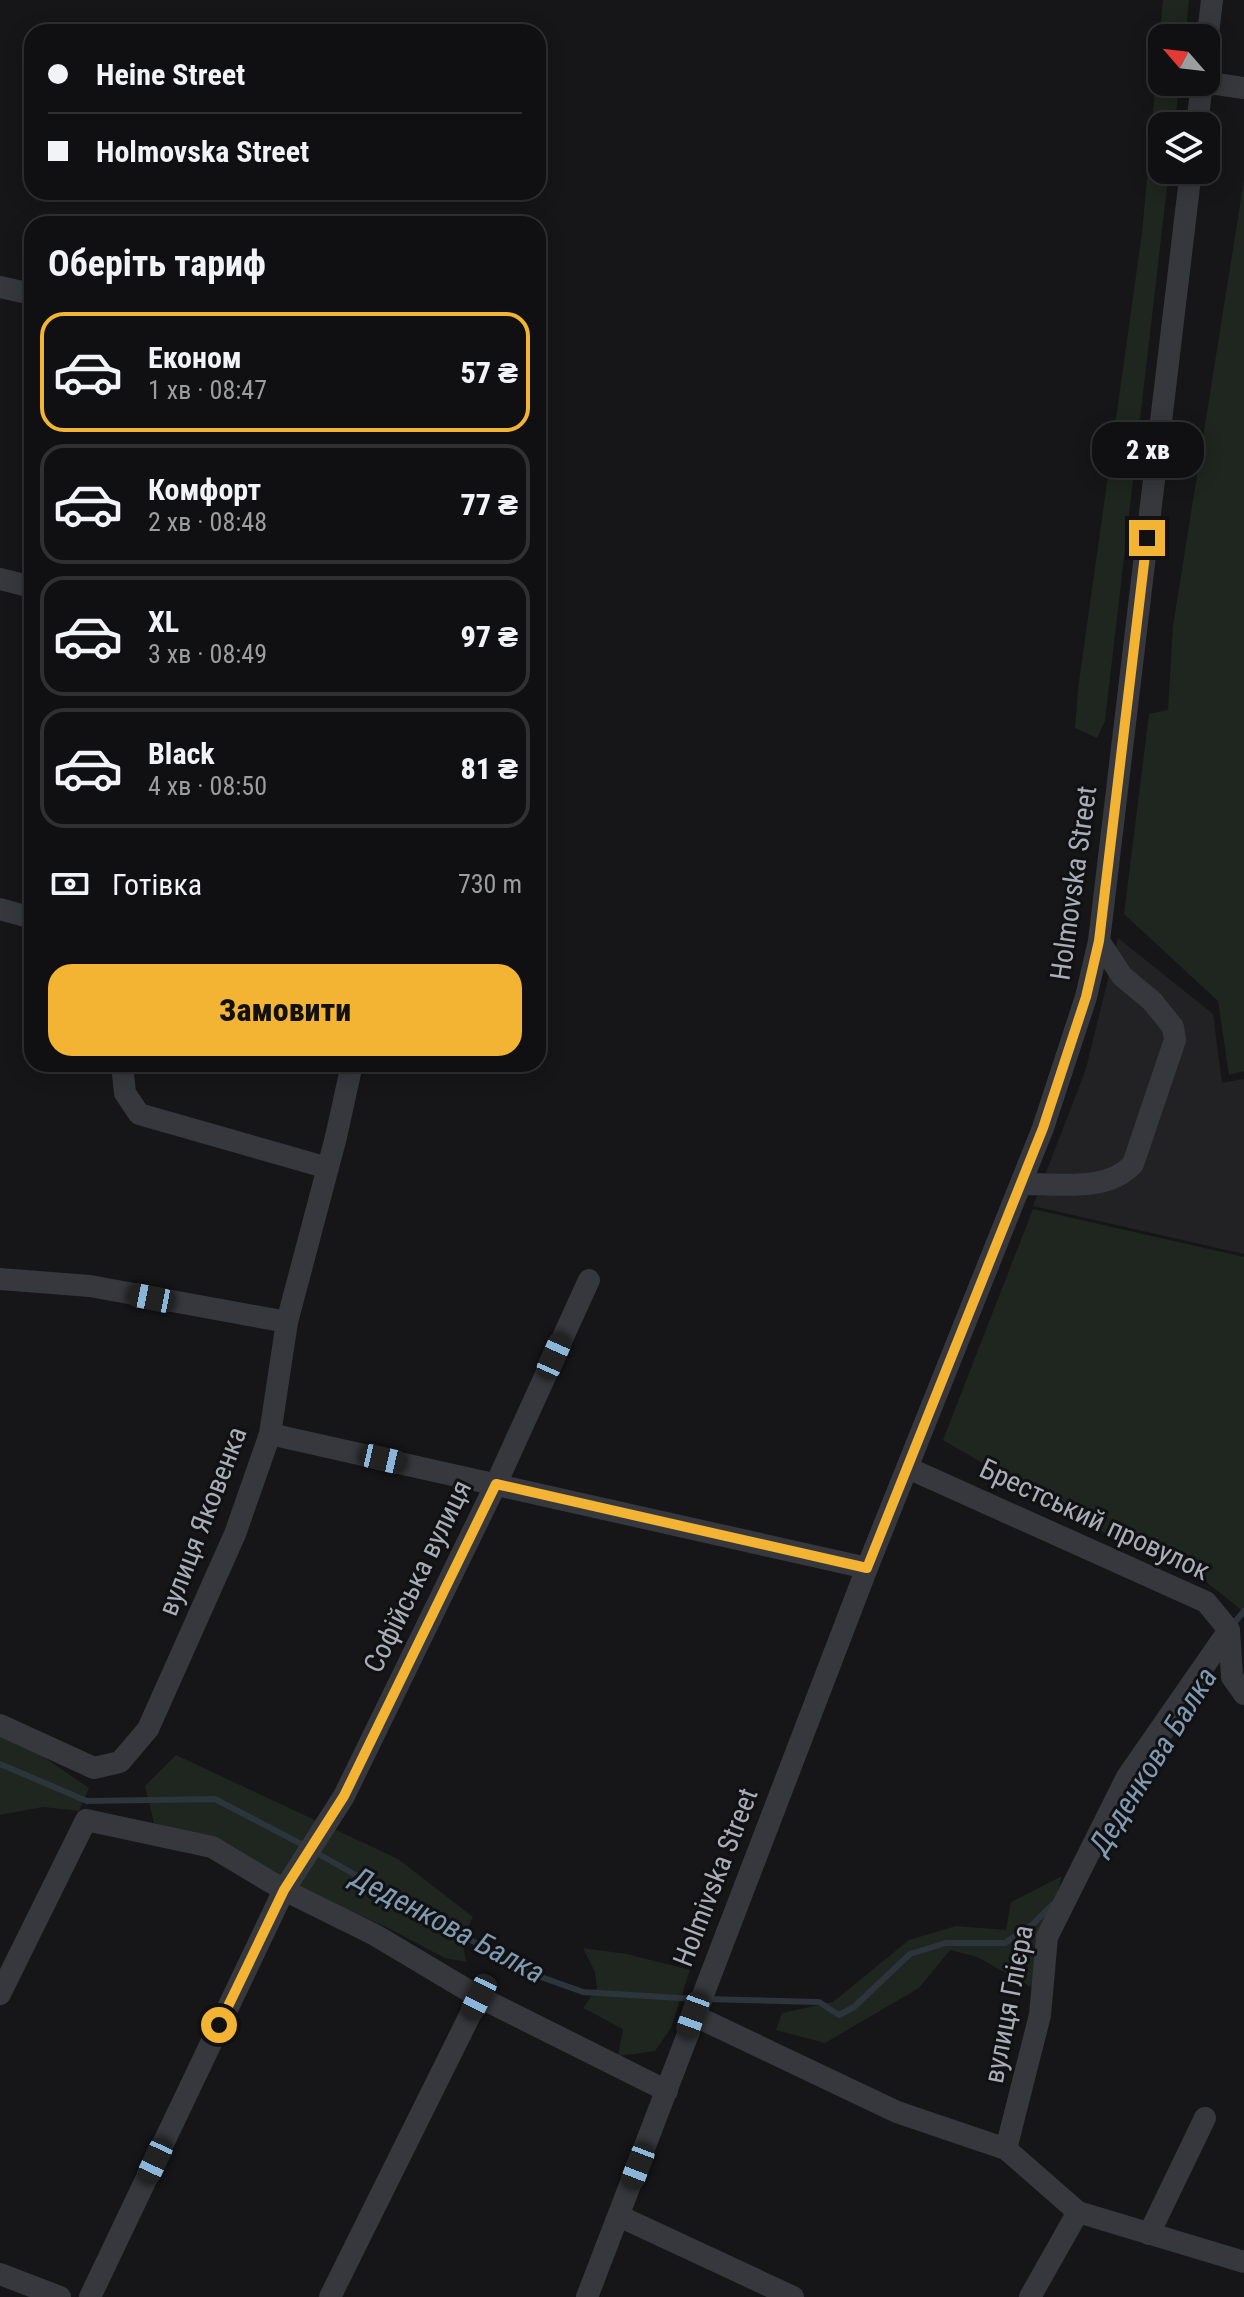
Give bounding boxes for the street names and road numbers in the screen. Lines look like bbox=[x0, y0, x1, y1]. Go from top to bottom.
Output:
street label: Holmovska Street bbox=[1044, 784, 1103, 982]
street label: вулиця Яковенка bbox=[151, 1422, 254, 1620]
street label: Брестський провулок bbox=[975, 1452, 1215, 1587]
street label: Софійська вулиця bbox=[357, 1475, 478, 1678]
street label: Holmivska Street bbox=[666, 1783, 765, 1971]
street label: вулиця Глієра bbox=[977, 1922, 1040, 2086]

